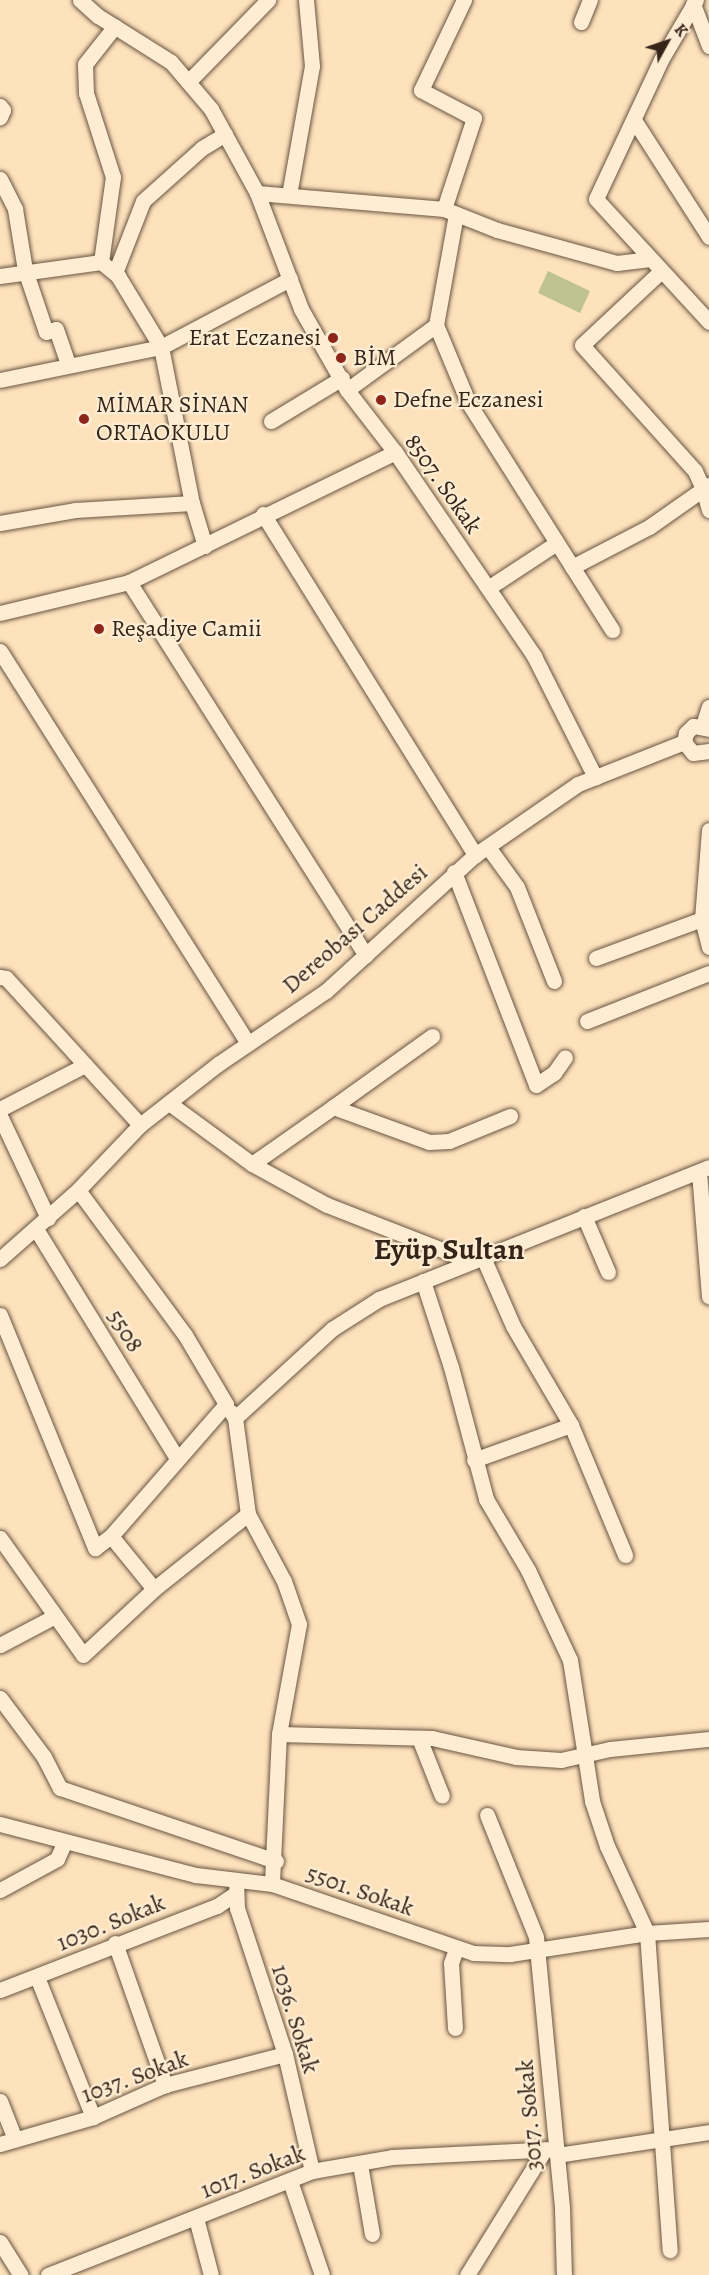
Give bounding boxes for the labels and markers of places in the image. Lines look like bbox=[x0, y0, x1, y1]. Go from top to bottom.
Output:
place label: Erat Eczanesi bbox=[188, 324, 321, 352]
marker: Erat Eczanesi bbox=[326, 331, 340, 345]
place label: BİM bbox=[353, 344, 396, 372]
marker: BİM bbox=[334, 351, 348, 365]
place label: Defne Eczanesi bbox=[393, 386, 544, 414]
place label: MİMAR SİNAN ORTAOKULU bbox=[96, 391, 248, 447]
marker: Defne Eczanesi bbox=[374, 393, 388, 407]
marker: MİMAR SİNAN ORTAOKULU bbox=[77, 412, 91, 426]
place label: Reşadiye Camii bbox=[111, 615, 262, 643]
marker: Reşadiye Camii bbox=[92, 622, 106, 636]

